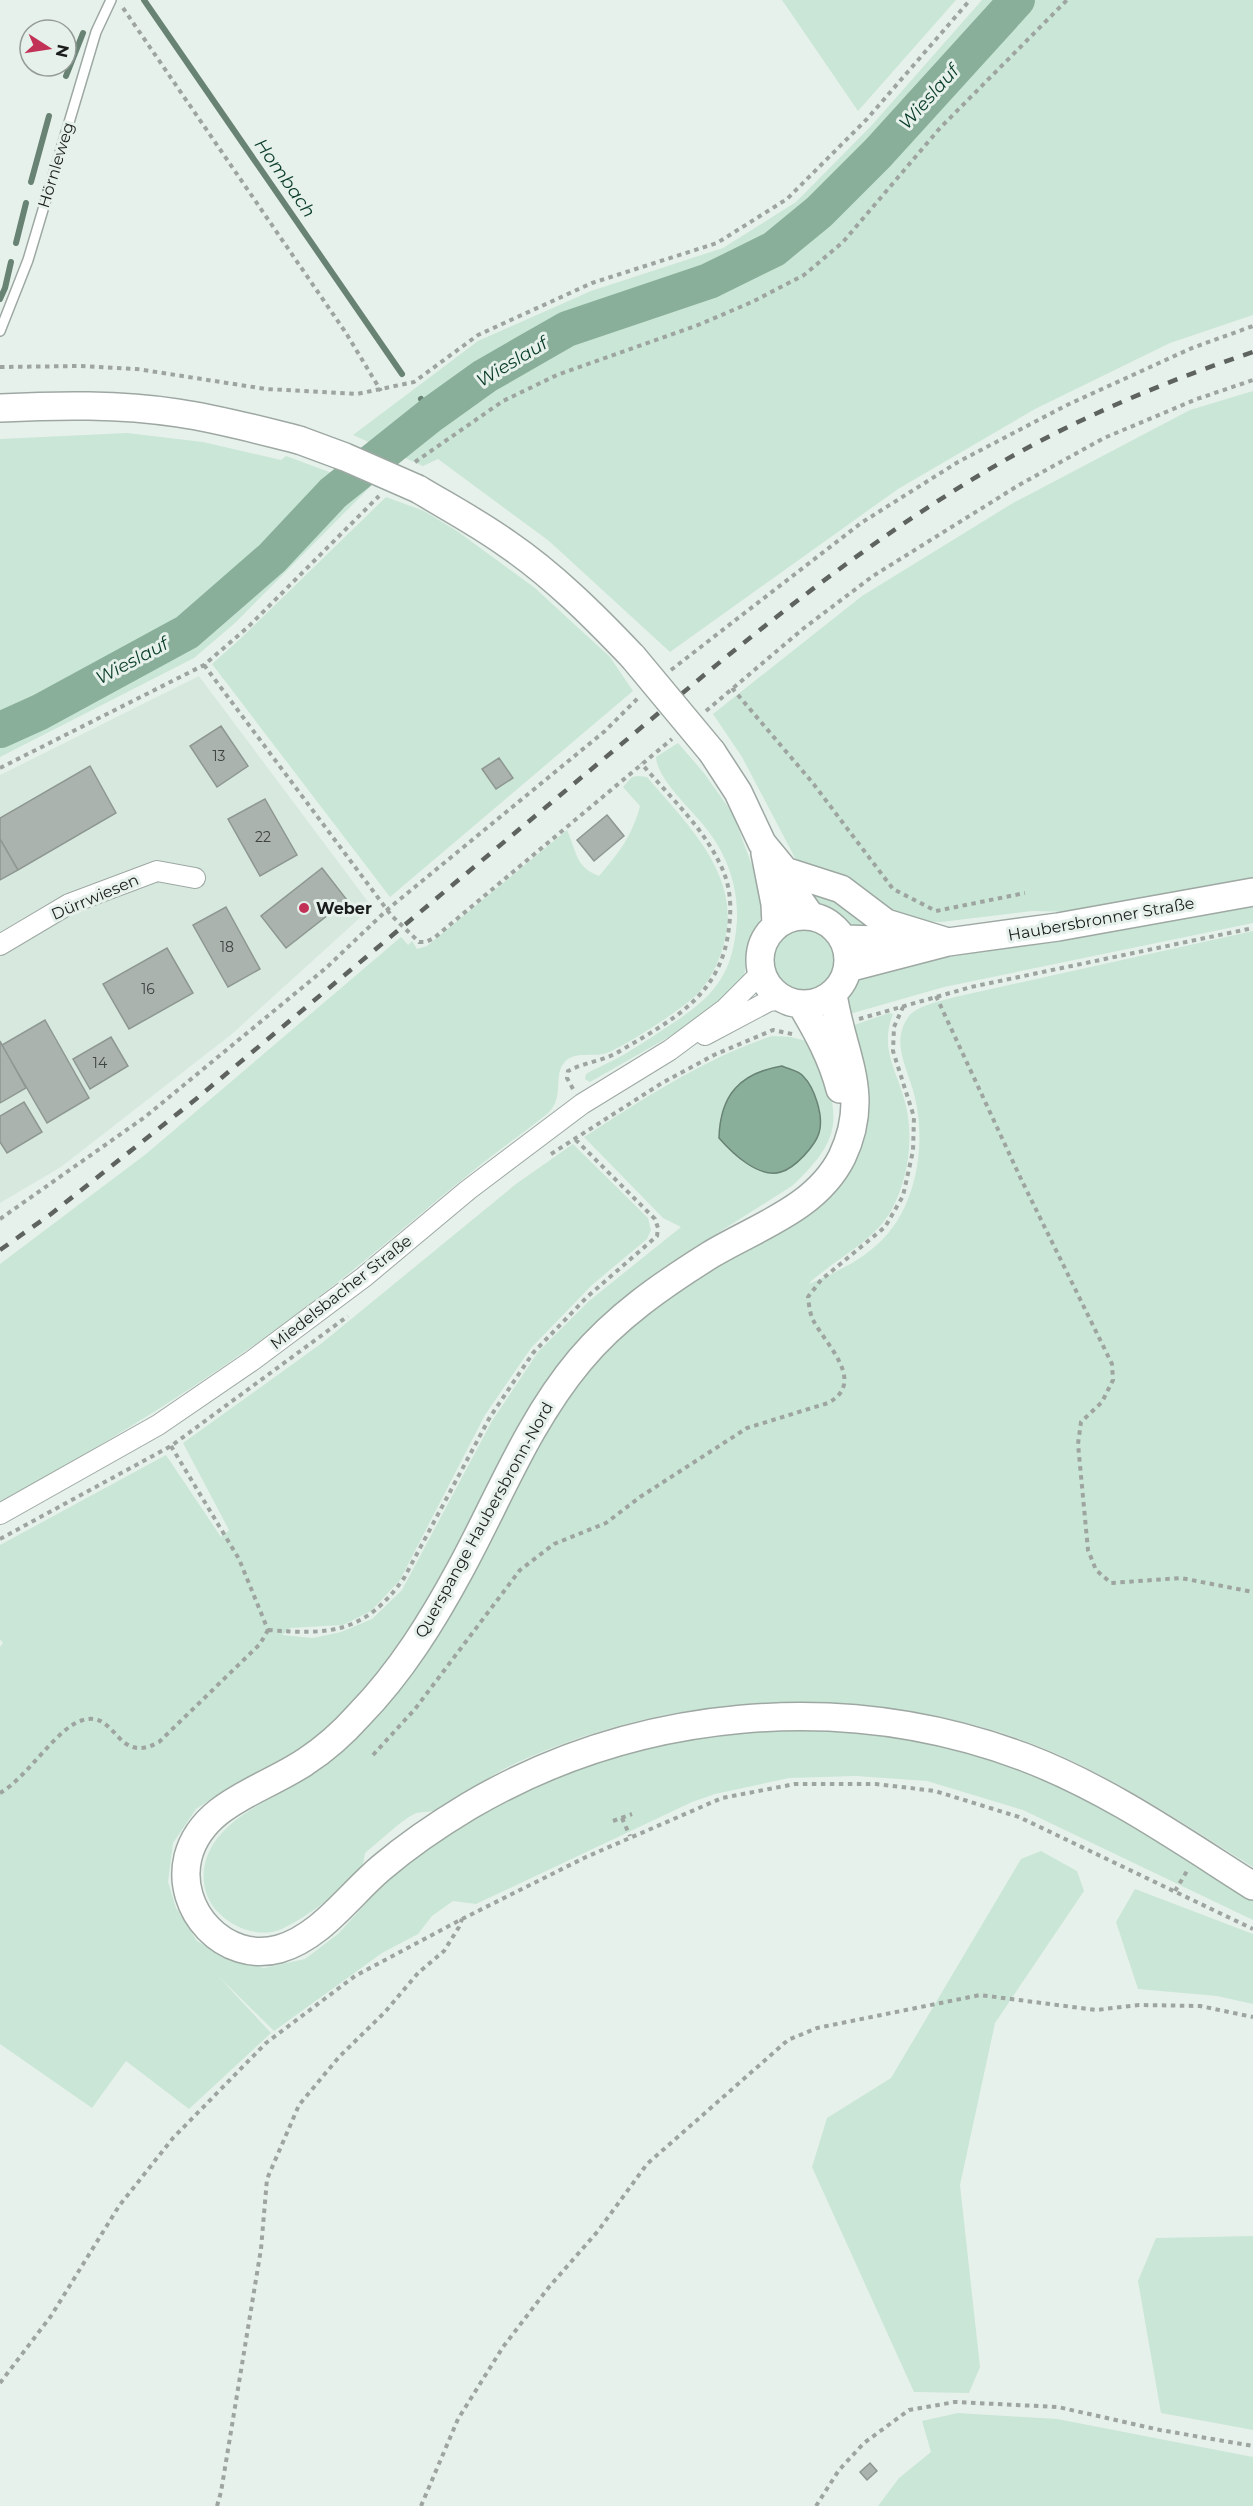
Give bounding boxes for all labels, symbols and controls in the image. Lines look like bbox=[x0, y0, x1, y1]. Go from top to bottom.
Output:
north arrow bbox=[18, 18, 78, 78]
text: N bbox=[52, 43, 73, 59]
water label: Wieslauf bbox=[894, 58, 966, 134]
street label: Hörnleweg bbox=[34, 120, 78, 210]
water label: Hombach bbox=[250, 134, 320, 222]
water label: Wieslauf bbox=[472, 331, 554, 392]
water label: Wieslauf bbox=[92, 631, 175, 689]
house number: 13 bbox=[213, 747, 226, 765]
house number: 22 bbox=[255, 828, 271, 846]
street label: Dürrwiesen bbox=[48, 870, 142, 924]
street label: Haubersbronner Straße bbox=[1006, 893, 1196, 945]
place label: Weber bbox=[316, 899, 372, 918]
marker: Weber bbox=[297, 901, 311, 915]
house number: 18 bbox=[220, 938, 234, 956]
house number: 16 bbox=[141, 980, 155, 998]
house number: 14 bbox=[93, 1054, 108, 1072]
street label: Miedelsbacher Straße bbox=[267, 1231, 415, 1353]
street label: Querspange Haubersbronn-Nord bbox=[411, 1399, 557, 1641]

